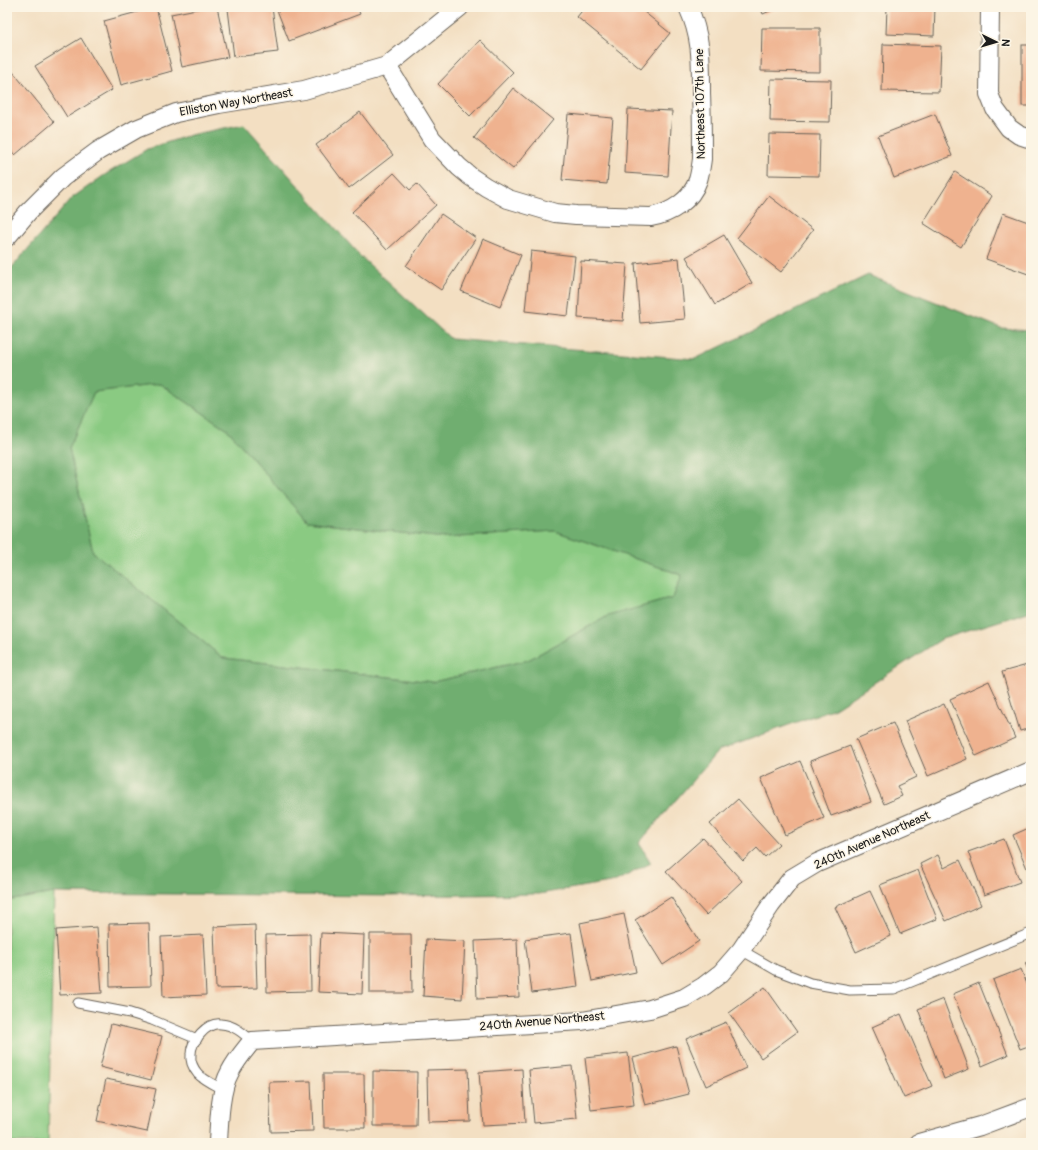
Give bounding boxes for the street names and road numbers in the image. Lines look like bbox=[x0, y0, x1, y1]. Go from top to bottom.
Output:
street label: Northeast 107th Lane bbox=[692, 48, 709, 159]
street label: Elliston Way Northeast bbox=[178, 85, 294, 120]
street label: 240th Avenue Northeast bbox=[812, 808, 933, 873]
street label: 240th Avenue Northeast bbox=[479, 1009, 605, 1034]

